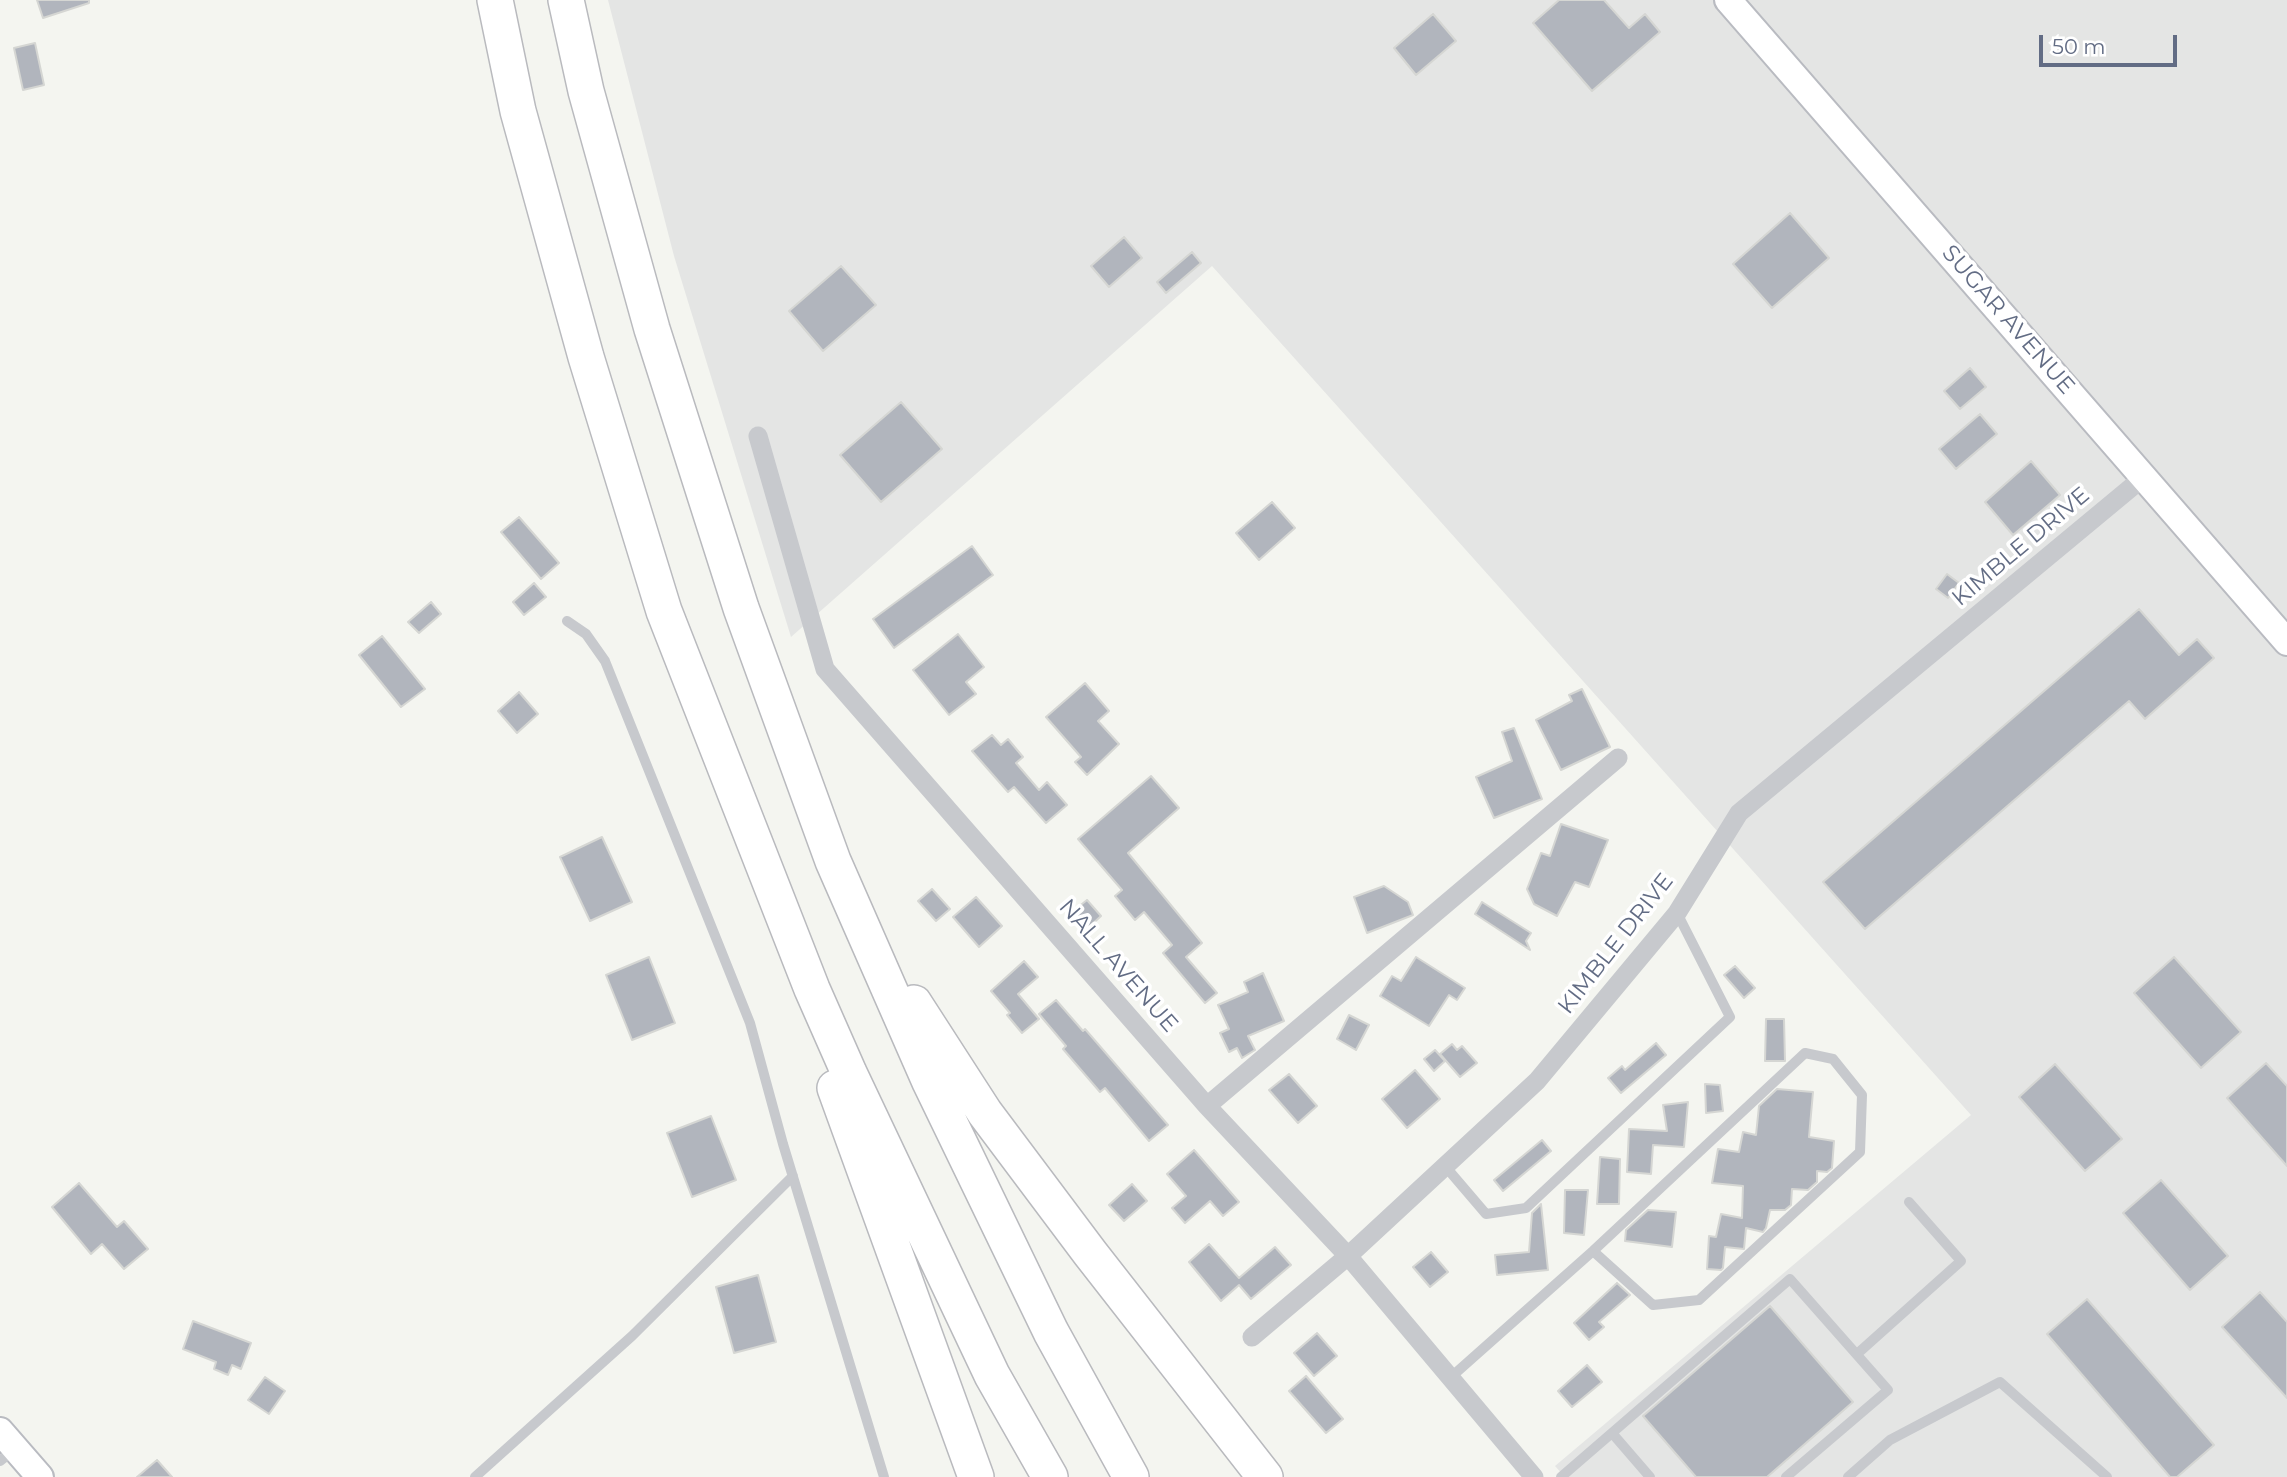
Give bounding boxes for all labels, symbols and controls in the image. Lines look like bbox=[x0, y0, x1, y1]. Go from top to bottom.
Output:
scale bar bbox=[2042, 21, 2180, 65]
text: 50 m bbox=[2052, 34, 2106, 59]
street label: SUGAR AVENUE bbox=[1936, 240, 2080, 400]
street label: KIMBLE DRIVE bbox=[1947, 482, 2095, 612]
street label: KIMBLE DRIVE bbox=[1553, 868, 1679, 1020]
street label: NALL AVENUE bbox=[1053, 894, 1183, 1038]

